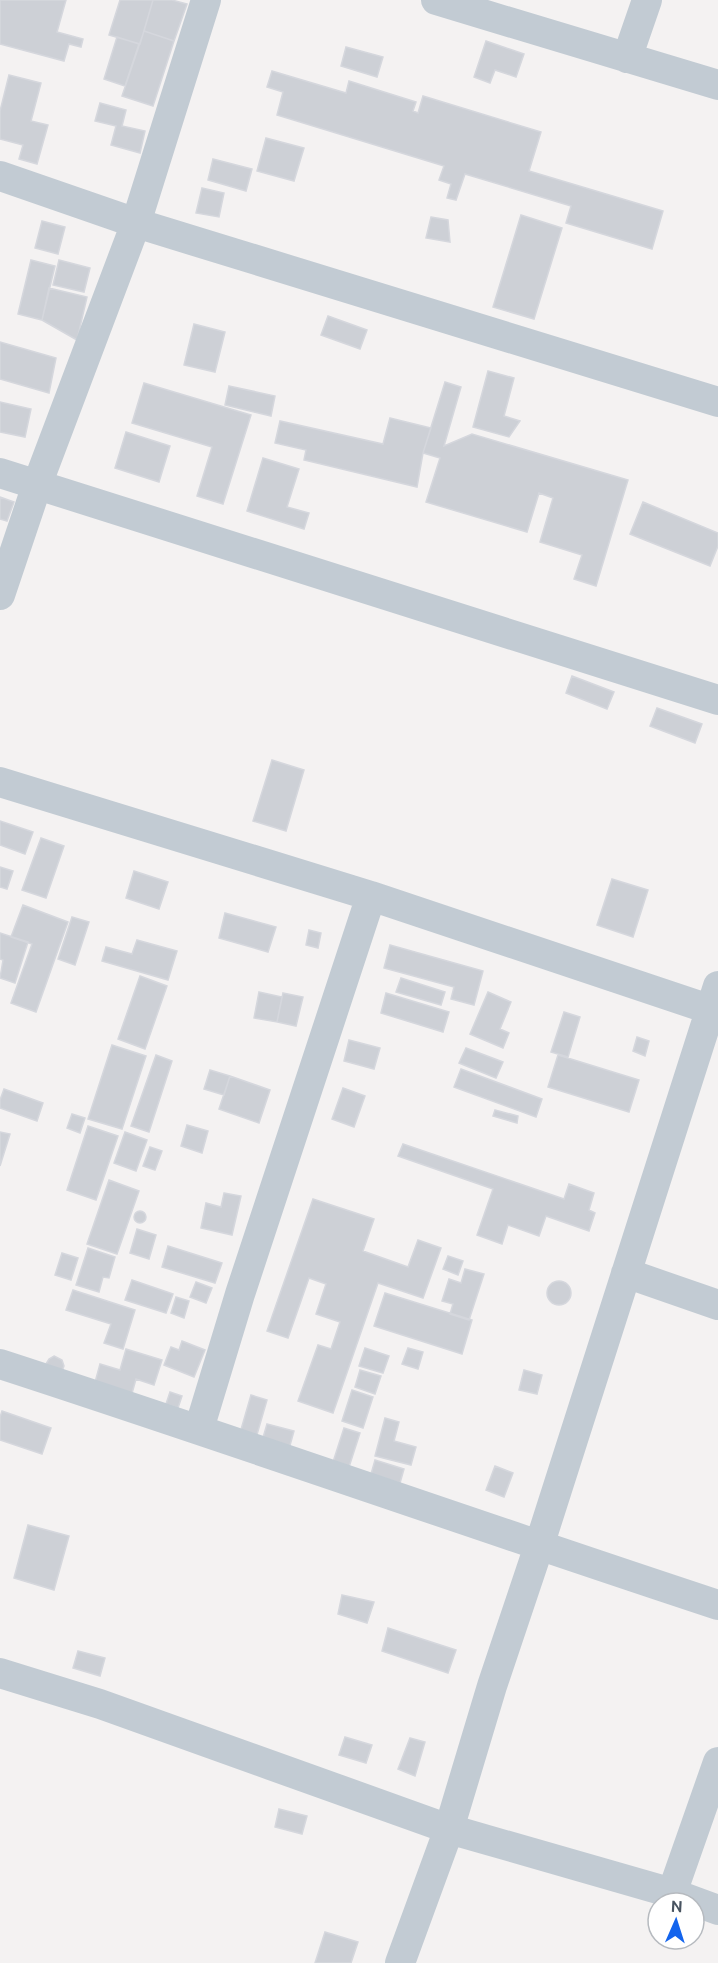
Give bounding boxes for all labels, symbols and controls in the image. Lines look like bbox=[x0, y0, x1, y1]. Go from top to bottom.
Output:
north arrow bbox=[646, 1891, 706, 1951]
text: N bbox=[670, 1897, 683, 1915]

